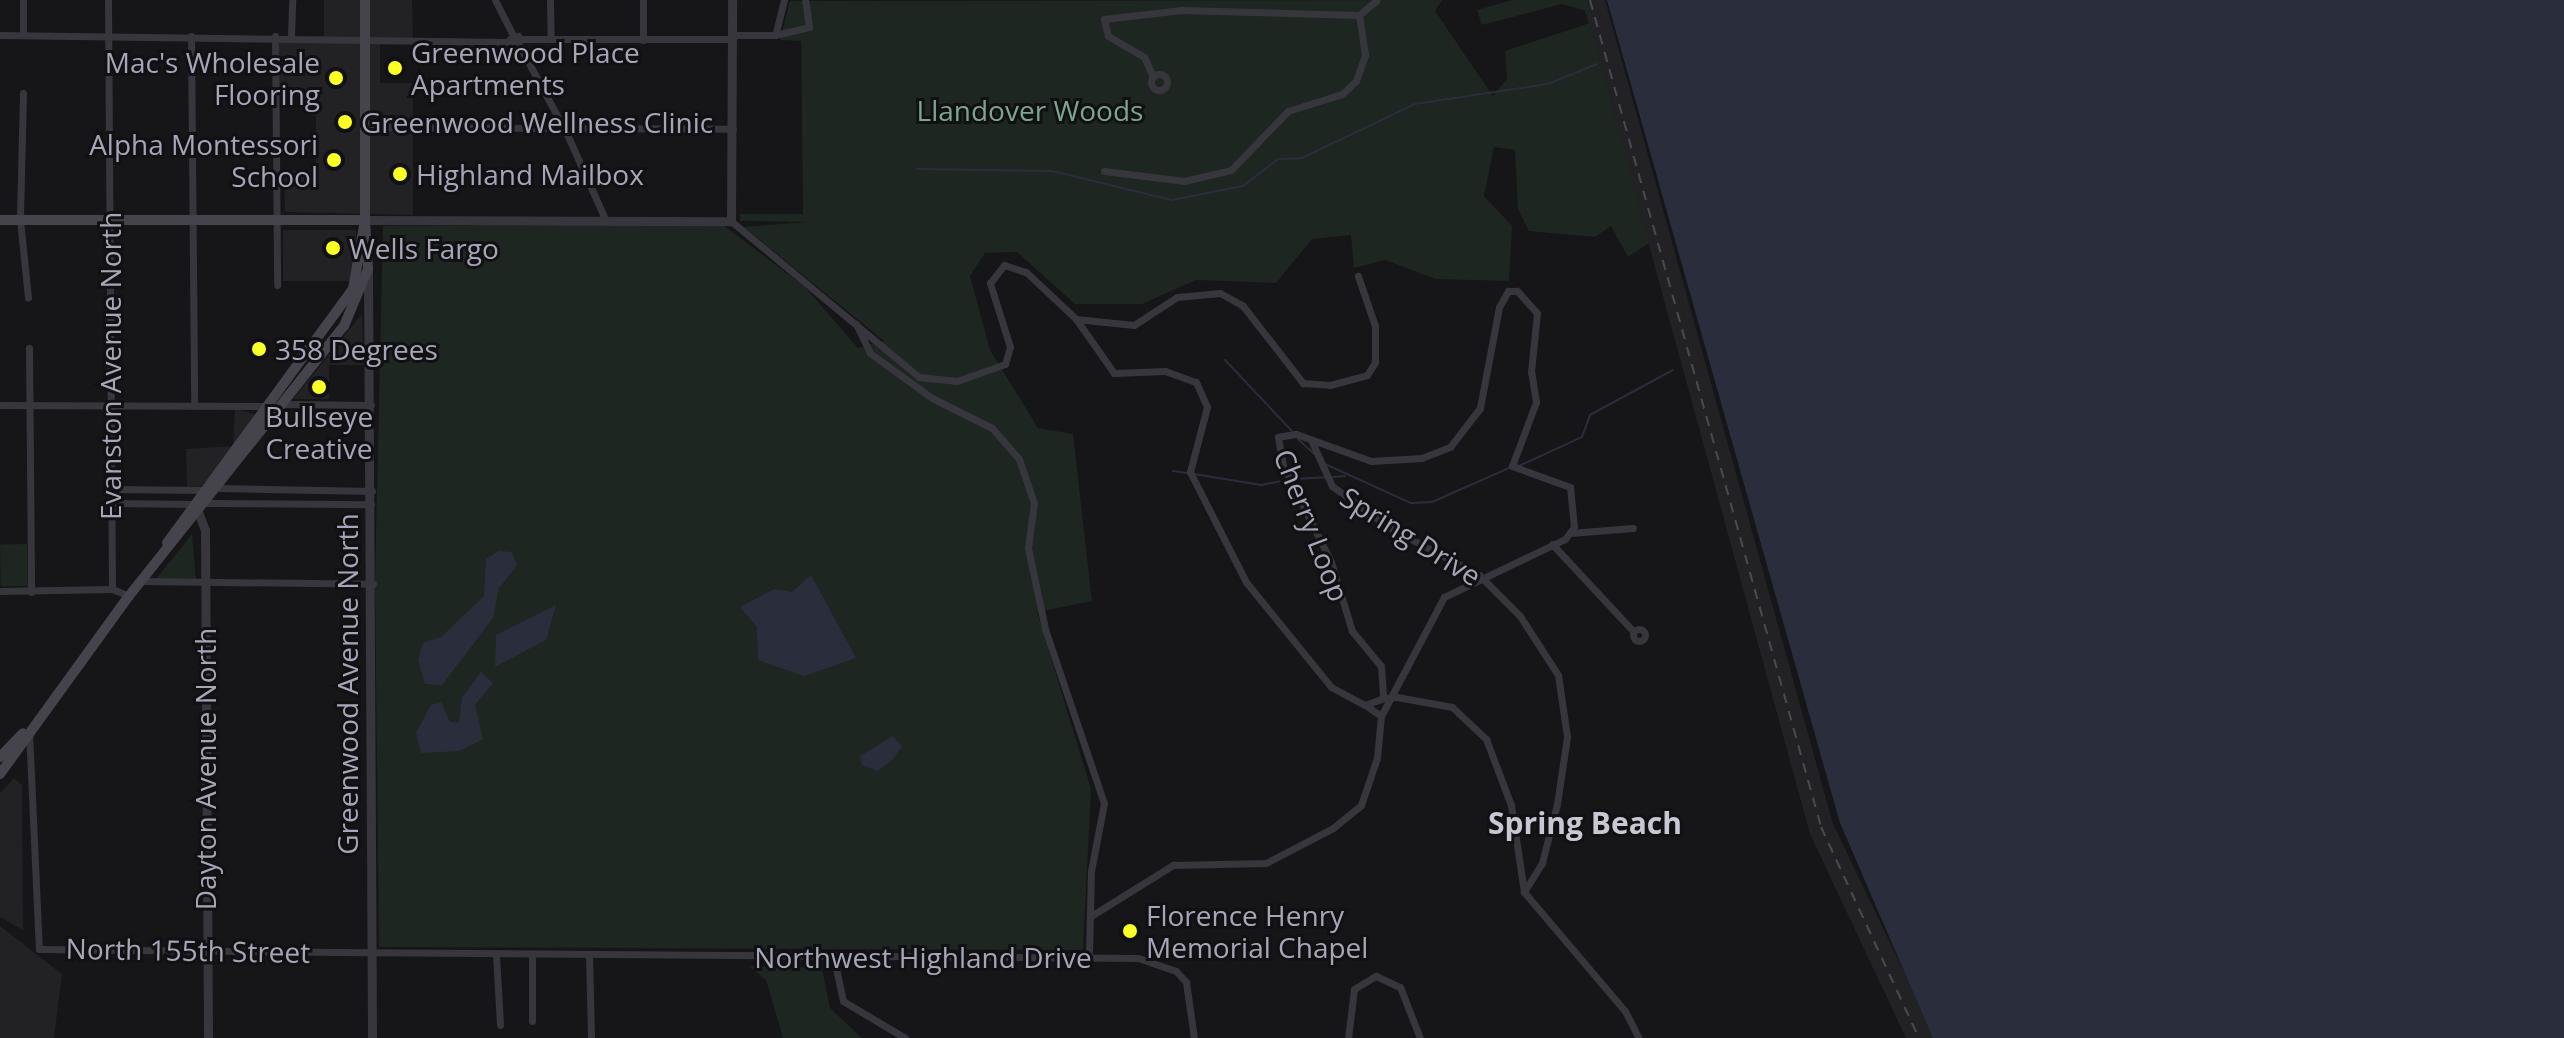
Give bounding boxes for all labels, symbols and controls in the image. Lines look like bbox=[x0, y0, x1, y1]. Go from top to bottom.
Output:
place label: Greenwood Place Apartments bbox=[411, 35, 640, 101]
place label: Mac's Wholesale Flooring bbox=[105, 45, 320, 111]
marker: Greenwood Place Apartments bbox=[386, 59, 404, 77]
marker: Mac's Wholesale Flooring bbox=[327, 69, 345, 87]
park label: Llandover Woods bbox=[917, 93, 1143, 127]
place label: Greenwood Wellness Clinic bbox=[361, 105, 713, 139]
marker: Greenwood Wellness Clinic bbox=[336, 113, 354, 131]
place label: Alpha Montessori School bbox=[89, 127, 318, 193]
marker: Alpha Montessori School bbox=[325, 151, 343, 169]
place label: Highland Mailbox bbox=[416, 157, 644, 191]
marker: Highland Mailbox bbox=[391, 165, 409, 183]
street label: Evanston Avenue North bbox=[93, 212, 127, 520]
place label: Wells Fargo bbox=[349, 231, 499, 265]
marker: Wells Fargo bbox=[324, 239, 342, 257]
place label: 358 Degrees bbox=[275, 332, 438, 366]
marker: 358 Degrees bbox=[250, 340, 268, 358]
marker: Bullseye Creative bbox=[310, 378, 328, 396]
place label: Bullseye Creative bbox=[265, 399, 373, 465]
street label: Cherry Loop bbox=[1268, 444, 1356, 606]
street label: Spring Drive bbox=[1335, 480, 1487, 592]
street label: Greenwood Avenue North bbox=[330, 513, 364, 855]
street label: Dayton Avenue North bbox=[188, 628, 222, 910]
district label: Spring Beach bbox=[1488, 805, 1682, 841]
place label: Florence Henry Memorial Chapel bbox=[1146, 898, 1368, 964]
marker: Florence Henry Memorial Chapel bbox=[1121, 922, 1139, 940]
street label: North 155th Street bbox=[65, 931, 311, 969]
street label: Northwest Highland Drive bbox=[754, 940, 1092, 974]

